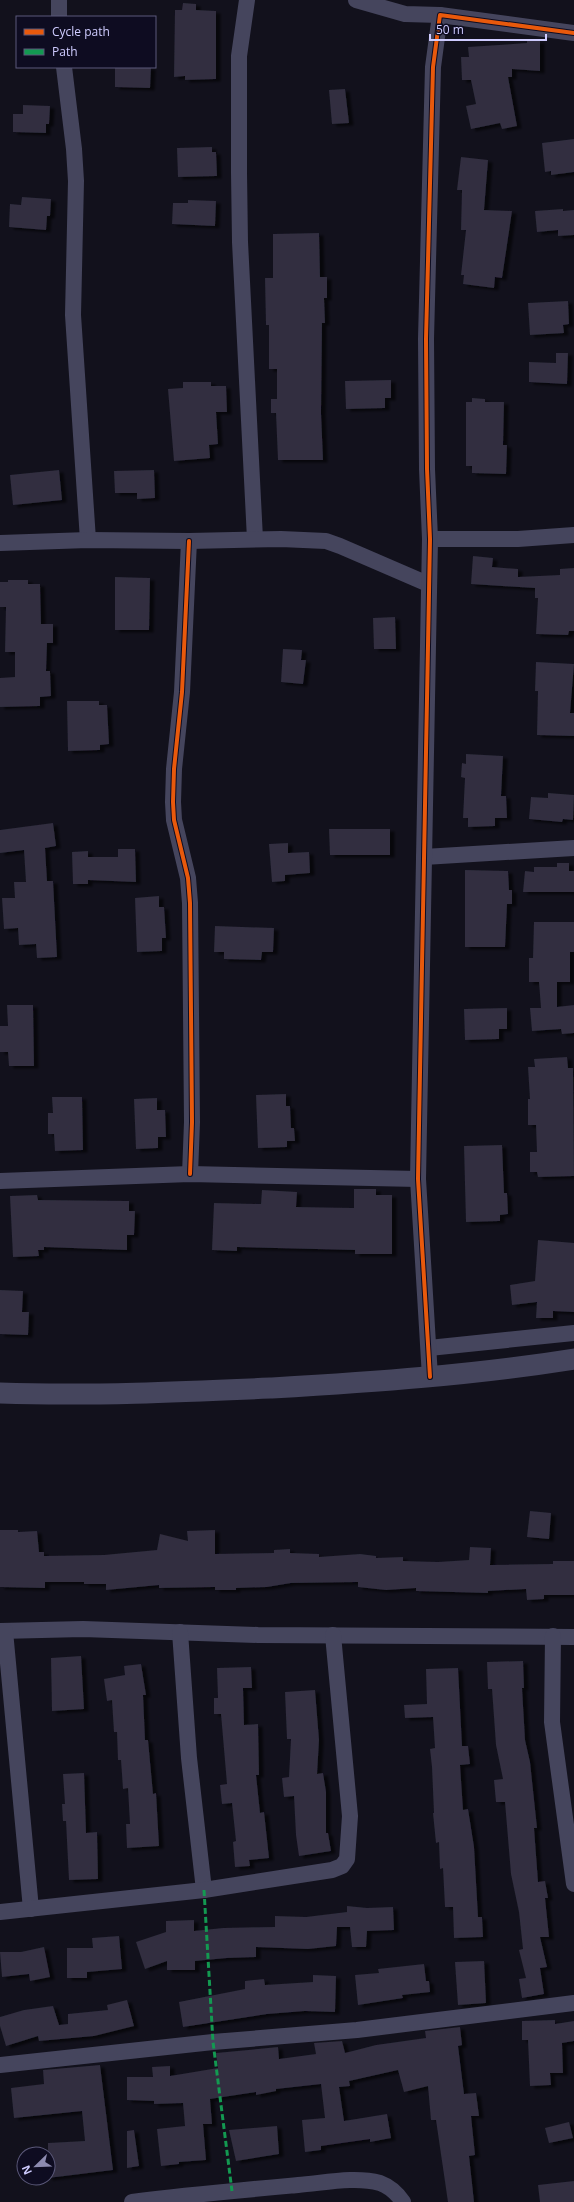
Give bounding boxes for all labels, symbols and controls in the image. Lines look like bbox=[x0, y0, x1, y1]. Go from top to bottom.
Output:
legend bbox=[16, 16, 156, 68]
scale bar bbox=[430, 16, 546, 42]
text: 50 m bbox=[436, 21, 464, 38]
text: Cycle path bbox=[52, 23, 110, 40]
text: Path bbox=[52, 43, 78, 60]
north arrow bbox=[16, 2146, 56, 2186]
text: N bbox=[18, 2163, 35, 2177]

